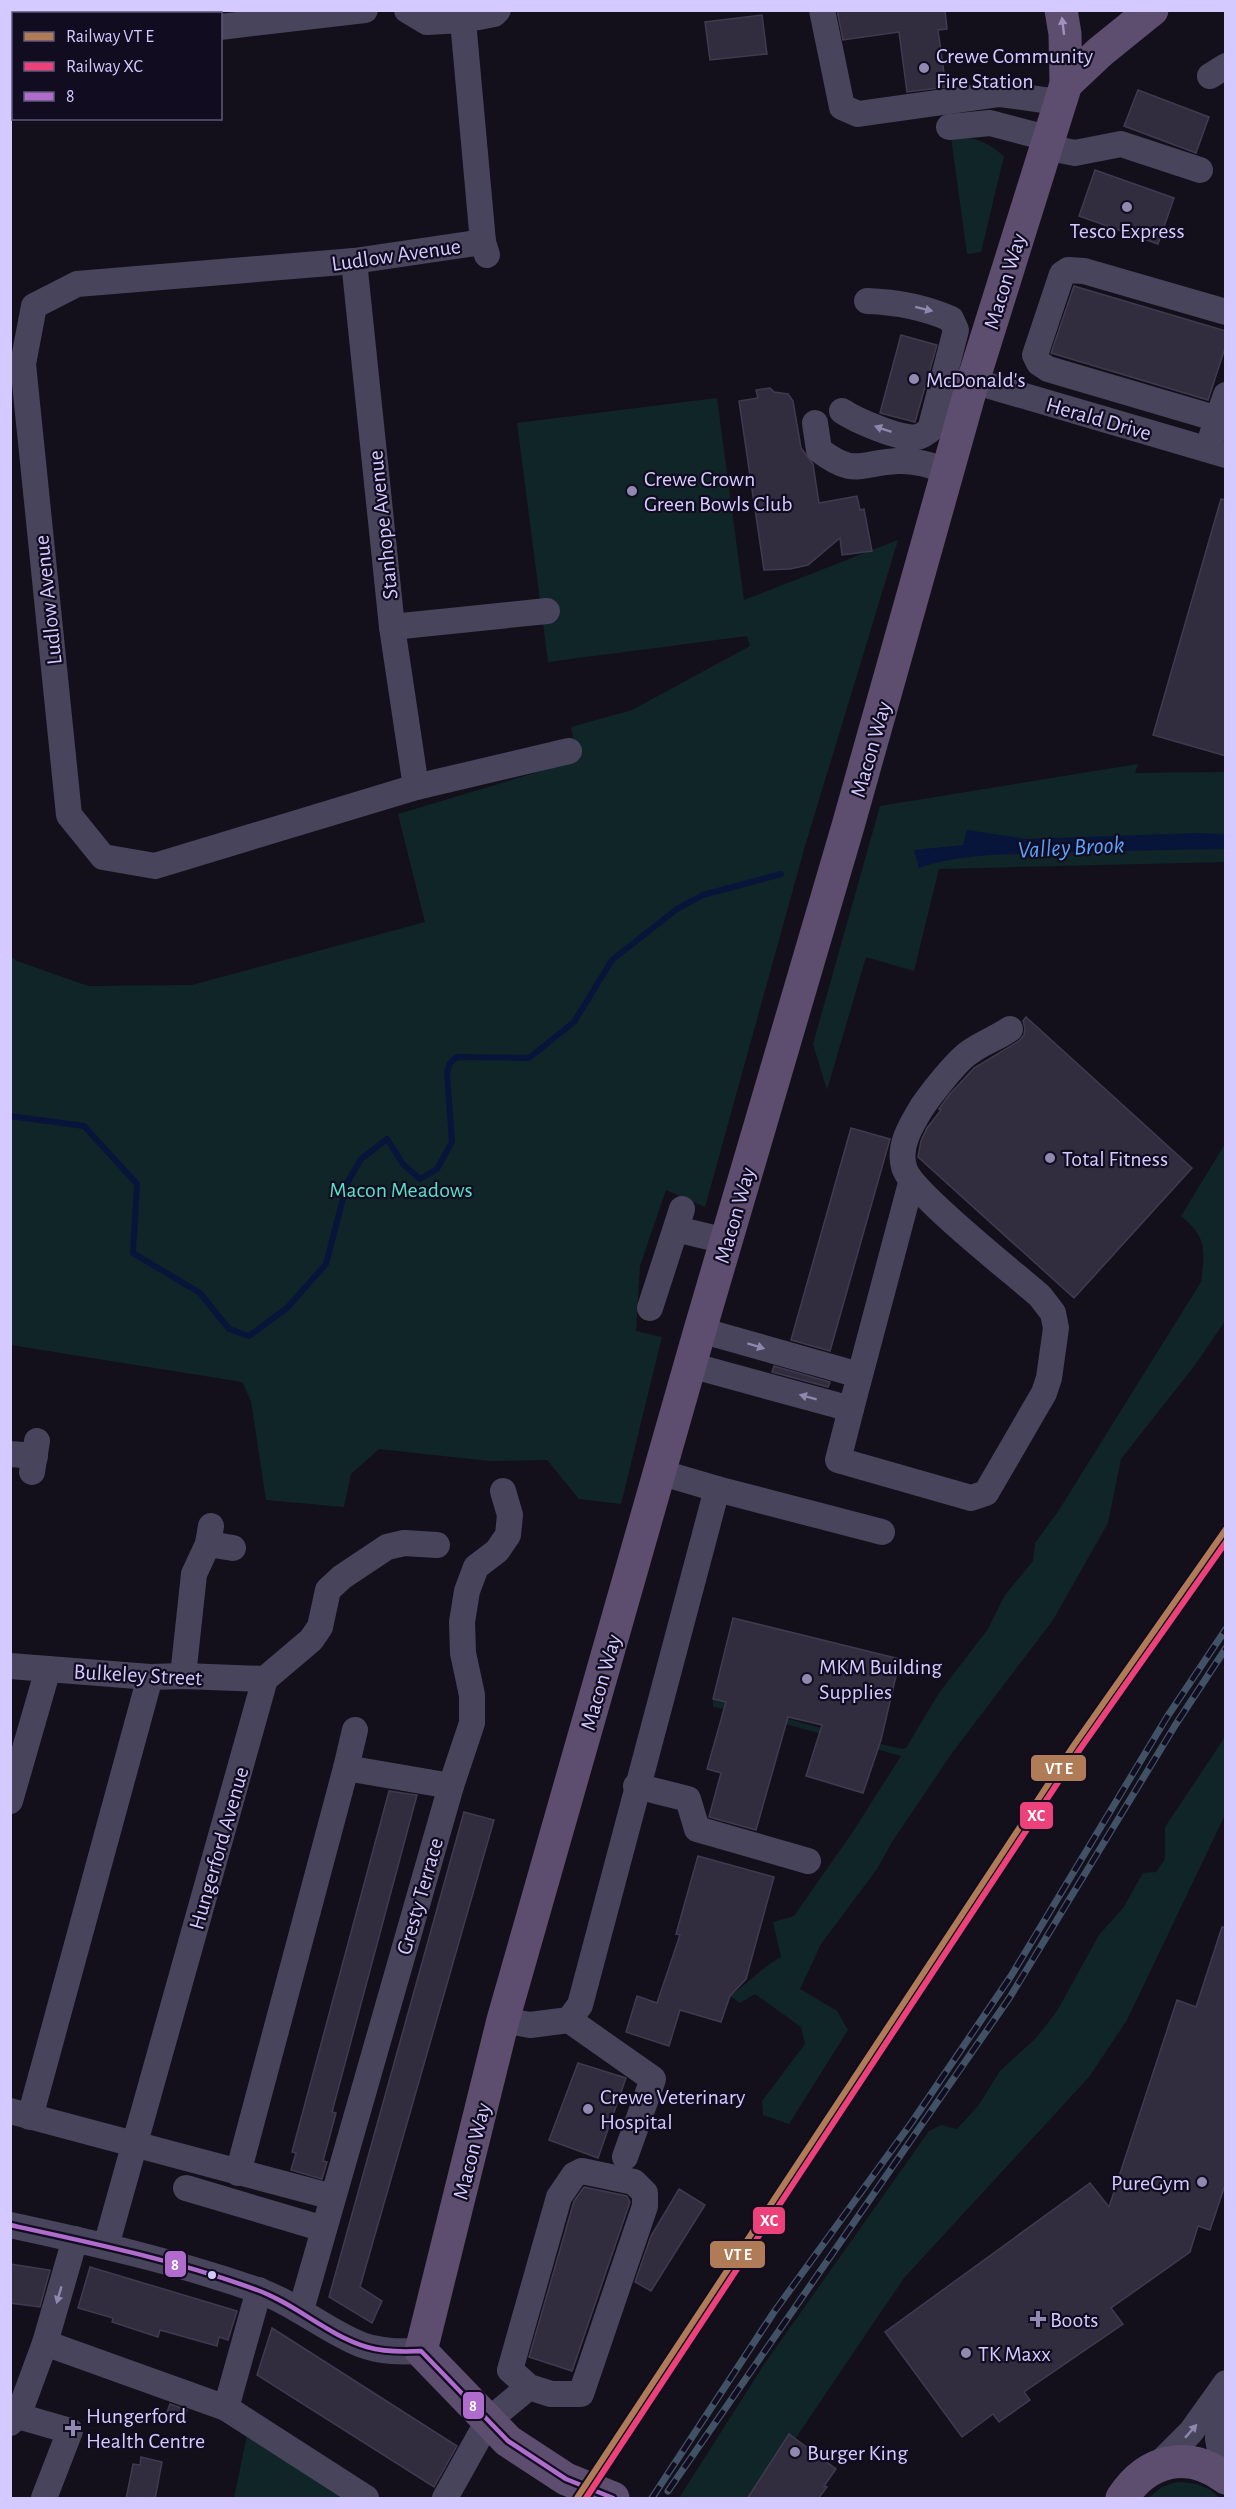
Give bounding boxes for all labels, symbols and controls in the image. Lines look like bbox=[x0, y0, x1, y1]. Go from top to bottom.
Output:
legend bbox=[12, 12, 222, 120]
one-way arrow bbox=[1059, 17, 1068, 36]
text: Railway VT E bbox=[66, 28, 154, 46]
place label: Crewe Community Fire Station bbox=[936, 45, 1094, 92]
text: Railway XC bbox=[66, 58, 143, 76]
marker: Crewe Community Fire Station bbox=[917, 61, 931, 75]
text: 8 bbox=[66, 88, 75, 106]
marker: Tesco Express bbox=[1120, 200, 1134, 214]
place label: Tesco Express bbox=[1069, 220, 1185, 242]
street label: Macon Way bbox=[980, 230, 1030, 332]
street label: Ludlow Avenue bbox=[330, 235, 462, 275]
one-way arrow bbox=[915, 305, 934, 314]
place label: McDonald's bbox=[926, 369, 1026, 391]
marker: McDonald's bbox=[907, 372, 921, 386]
street label: Herald Drive bbox=[1044, 393, 1154, 444]
one-way arrow bbox=[874, 424, 892, 434]
street label: Stanhope Avenue bbox=[364, 449, 402, 601]
place label: Crewe Crown Green Bowls Club bbox=[644, 468, 793, 515]
marker: Crewe Crown Green Bowls Club bbox=[625, 484, 639, 498]
street label: Ludlow Avenue bbox=[30, 534, 66, 666]
street label: Macon Way bbox=[847, 698, 895, 800]
water label: Valley Brook bbox=[1017, 833, 1125, 863]
place label: Total Fitness bbox=[1062, 1148, 1168, 1170]
marker: Total Fitness bbox=[1043, 1151, 1057, 1165]
street label: Macon Way bbox=[711, 1164, 759, 1266]
park label: Macon Meadows bbox=[329, 1179, 473, 1201]
one-way arrow bbox=[747, 1342, 765, 1351]
one-way arrow bbox=[799, 1392, 817, 1401]
street label: Macon Way bbox=[577, 1631, 625, 1733]
place label: MKM Building Supplies bbox=[819, 1656, 942, 1703]
street label: Bulkeley Street bbox=[73, 1661, 203, 1689]
marker: MKM Building Supplies bbox=[800, 1672, 814, 1686]
line badge: VT E bbox=[1030, 1754, 1087, 1782]
text: VT E bbox=[1045, 1761, 1073, 1777]
street label: Hungerford Avenue bbox=[185, 1764, 253, 1932]
line badge: XC bbox=[1019, 1801, 1054, 1830]
text: XC bbox=[1027, 1808, 1046, 1824]
street label: Gresty Terrace bbox=[393, 1835, 447, 1957]
place label: Crewe Veterinary Hospital bbox=[600, 2086, 746, 2133]
street label: Macon Way bbox=[449, 2100, 495, 2202]
marker: Crewe Veterinary Hospital bbox=[581, 2102, 595, 2116]
place label: PureGym bbox=[1111, 2172, 1190, 2194]
marker: PureGym bbox=[1195, 2175, 1209, 2189]
line badge: XC bbox=[752, 2206, 786, 2235]
text: XC bbox=[760, 2213, 779, 2229]
line badge: VT E bbox=[709, 2240, 766, 2269]
text: VT E bbox=[724, 2247, 752, 2263]
line badge: 8 bbox=[164, 2250, 187, 2278]
text: 8 bbox=[171, 2257, 179, 2273]
unlabelled marker bbox=[206, 2269, 218, 2281]
one-way arrow bbox=[54, 2286, 63, 2304]
place label: Boots bbox=[1050, 2309, 1098, 2331]
marker: Boots bbox=[1031, 2312, 1045, 2326]
place label: TK Maxx bbox=[978, 2343, 1051, 2365]
marker: TK Maxx bbox=[959, 2346, 973, 2360]
line badge: 8 bbox=[462, 2391, 485, 2420]
text: 8 bbox=[469, 2398, 477, 2414]
place label: Hungerford Health Centre bbox=[86, 2405, 205, 2452]
marker: Hungerford Health Centre bbox=[64, 2419, 82, 2437]
one-way arrow bbox=[1184, 2424, 1197, 2439]
place label: Burger King bbox=[807, 2442, 908, 2464]
marker: Burger King bbox=[788, 2445, 802, 2459]

